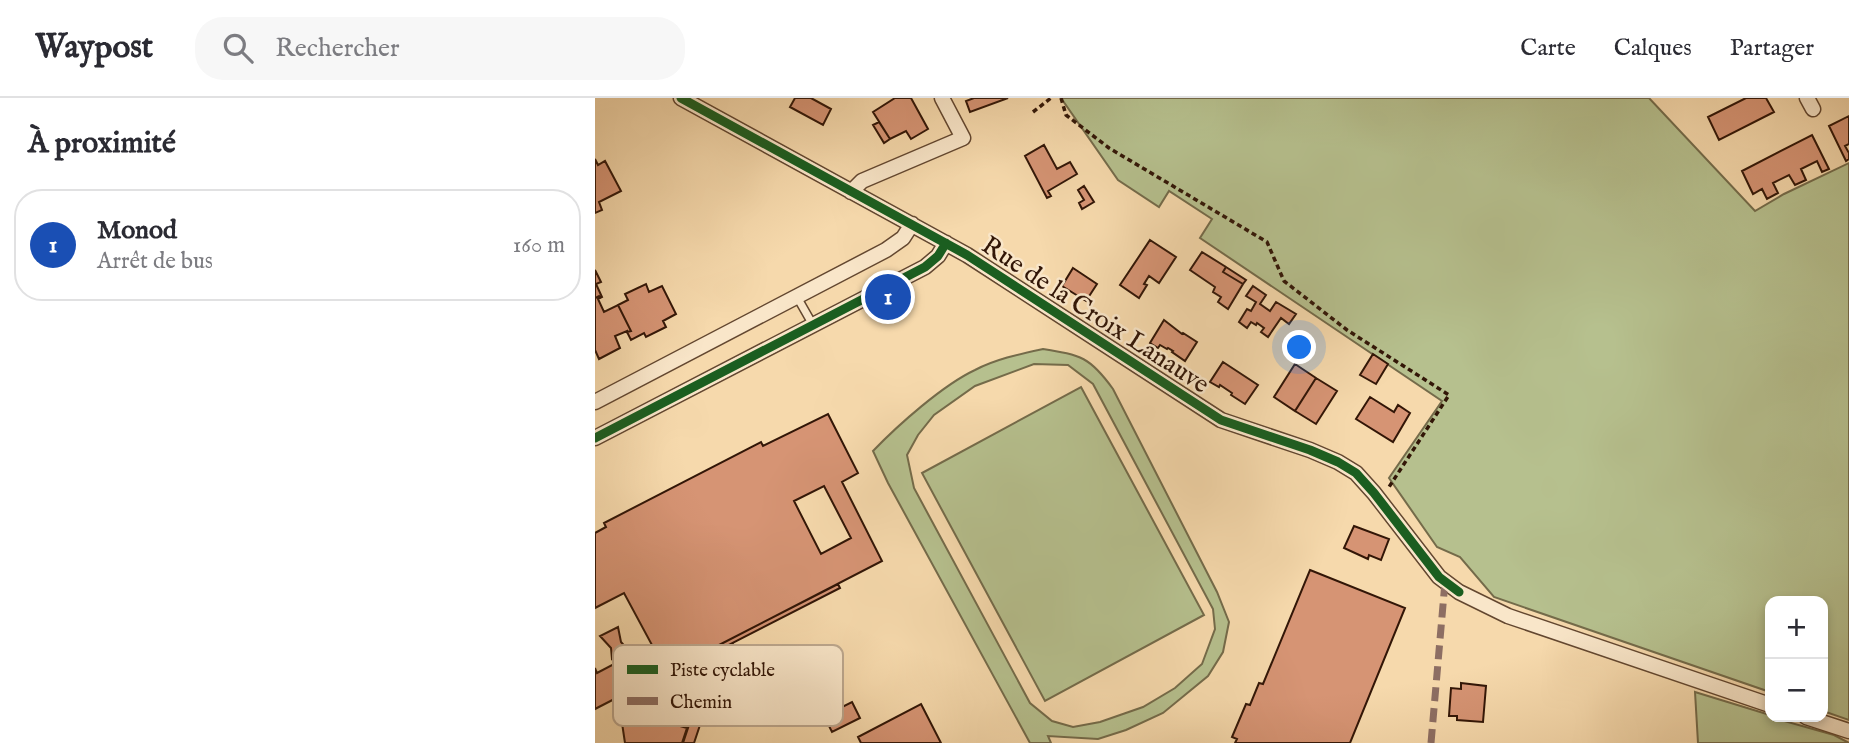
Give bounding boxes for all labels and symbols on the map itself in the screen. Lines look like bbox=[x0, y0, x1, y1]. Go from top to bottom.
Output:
street label: Rue de la Croix Lanauve bbox=[975, 229, 1215, 401]
pin: 1 bbox=[865, 271, 911, 323]
your location bbox=[1282, 330, 1316, 364]
legend bbox=[613, 645, 843, 726]
text: Piste cyclable bbox=[670, 659, 775, 683]
text: Chemin bbox=[670, 691, 732, 715]

